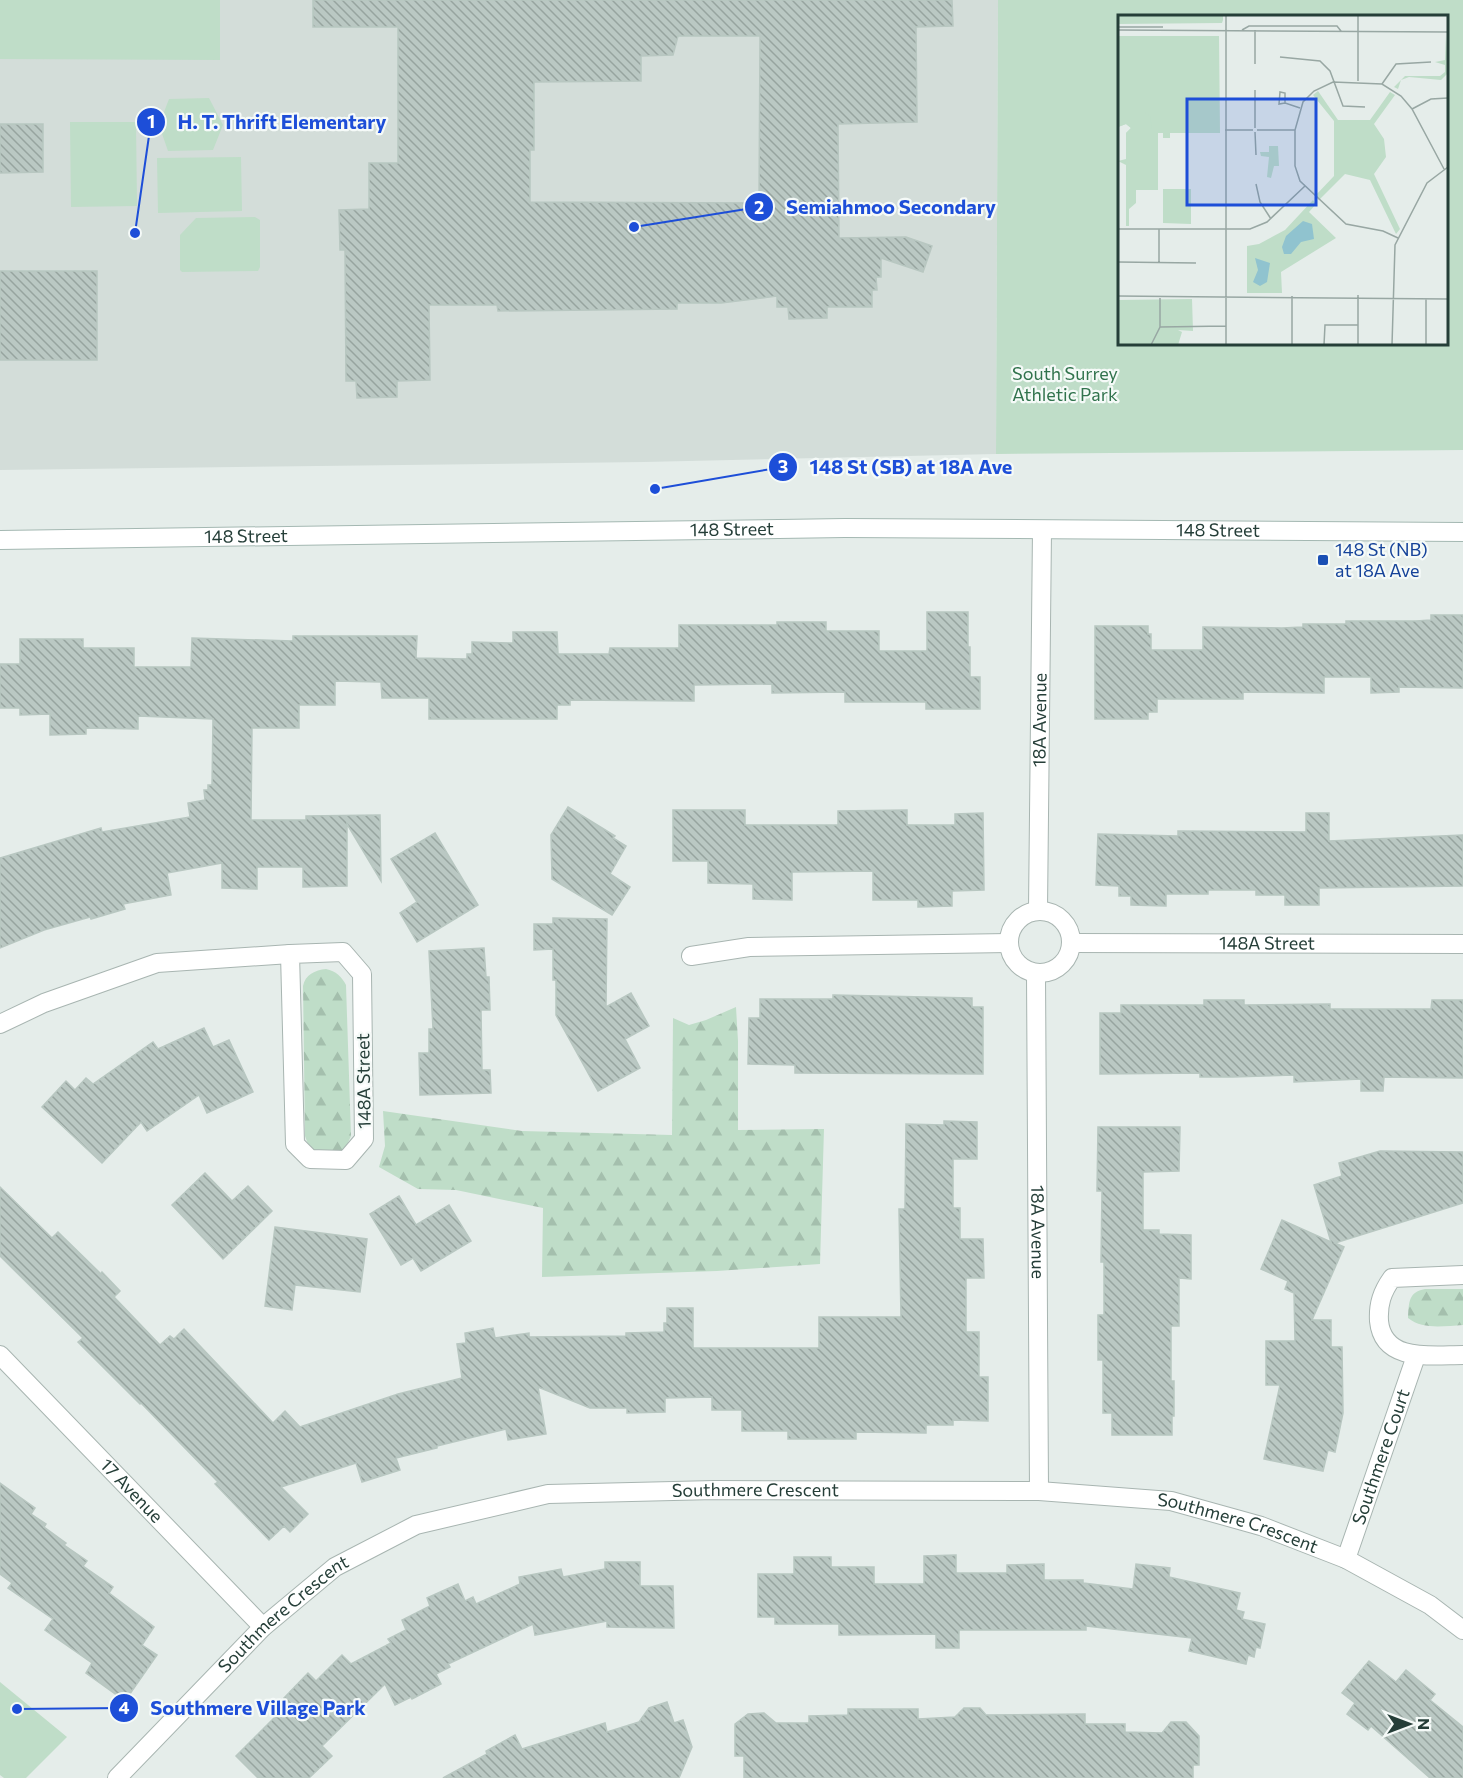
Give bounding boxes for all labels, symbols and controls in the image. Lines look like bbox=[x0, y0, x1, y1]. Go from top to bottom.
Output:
inset map bbox=[1118, 15, 1448, 345]
callout: H. T. Thrift Elementary bbox=[136, 103, 399, 141]
text: H. T. Thrift Elementary bbox=[177, 109, 387, 133]
text: 1 bbox=[147, 110, 155, 132]
callout: Semiahmoo Secondary bbox=[744, 188, 1008, 226]
text: Semiahmoo Secondary bbox=[786, 194, 996, 218]
text: 2 bbox=[754, 196, 764, 218]
park label: South Surrey Athletic Park bbox=[1012, 362, 1118, 405]
callout: 148 St (SB) at 18A Ave bbox=[768, 448, 1024, 486]
text: 148 St (SB) at 18A Ave bbox=[810, 454, 1012, 478]
text: 3 bbox=[778, 455, 788, 477]
street label: 148 Street bbox=[690, 517, 774, 540]
street label: 148 Street bbox=[1176, 518, 1260, 541]
street label: 148 Street bbox=[204, 524, 288, 547]
place label: 148 St (NB) at 18A Ave bbox=[1335, 538, 1428, 581]
marker: 148 St (NB) at 18A Ave bbox=[1316, 553, 1330, 567]
street label: 18A Avenue bbox=[1028, 673, 1050, 767]
street label: 148A Street bbox=[1219, 931, 1315, 954]
street label: 148A Street bbox=[351, 1033, 375, 1129]
street label: 18A Avenue bbox=[1027, 1185, 1050, 1279]
street label: Southmere Court bbox=[1347, 1386, 1414, 1527]
street label: 17 Avenue bbox=[96, 1454, 168, 1527]
street label: Southmere Crescent bbox=[671, 1478, 839, 1501]
street label: Southmere Crescent bbox=[1157, 1488, 1321, 1557]
street label: Southmere Crescent bbox=[213, 1550, 352, 1677]
callout: Southmere Village Park bbox=[109, 1689, 378, 1727]
north arrow bbox=[1379, 1694, 1439, 1754]
text: Southmere Village Park bbox=[150, 1695, 366, 1719]
text: 4 bbox=[118, 1696, 130, 1718]
text: N bbox=[1415, 1718, 1434, 1730]

